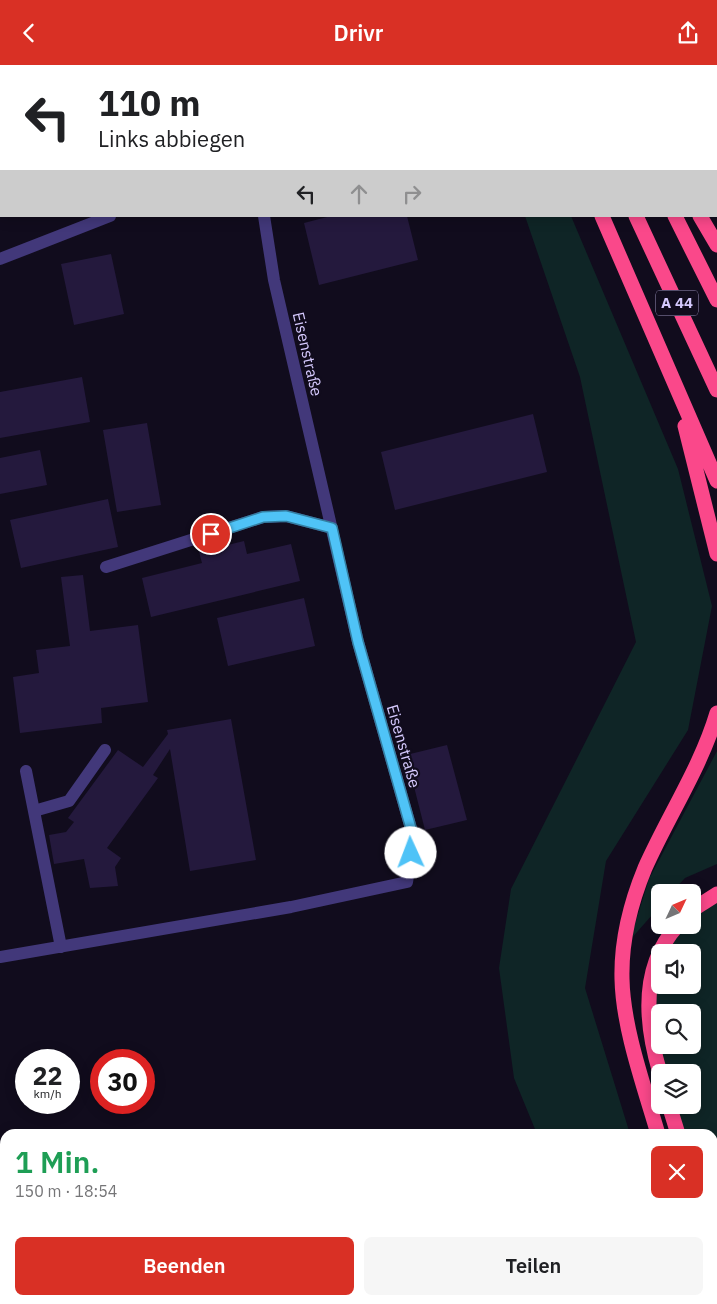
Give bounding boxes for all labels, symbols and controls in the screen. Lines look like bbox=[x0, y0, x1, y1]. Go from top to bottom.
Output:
text: Drivr bbox=[333, 18, 384, 47]
icon: back bbox=[15, 19, 43, 47]
icon: share bbox=[674, 19, 702, 47]
text: 110 m bbox=[98, 80, 201, 126]
icon: left bbox=[15, 85, 80, 150]
text: Links abbiegen bbox=[98, 124, 245, 153]
icon: left bbox=[292, 180, 320, 208]
icon: ahead bbox=[345, 180, 373, 208]
icon: right bbox=[398, 180, 426, 208]
road number: A 44 bbox=[656, 291, 698, 315]
street label: Eisenstraße bbox=[289, 310, 327, 398]
pin bbox=[190, 513, 232, 555]
icon: arrive bbox=[197, 520, 225, 548]
street label: Eisenstraße bbox=[383, 702, 425, 790]
position arrow bbox=[384, 826, 436, 878]
north arrow bbox=[651, 884, 701, 934]
map controls bbox=[651, 884, 701, 1114]
button: sound bbox=[651, 944, 701, 994]
button: search bbox=[651, 1004, 701, 1054]
speed limit sign: 30 bbox=[90, 1049, 155, 1114]
text: 22 bbox=[32, 1059, 63, 1092]
button: layers bbox=[651, 1064, 701, 1114]
text: km/h bbox=[33, 1086, 62, 1101]
text: 1 Min. bbox=[15, 1142, 99, 1181]
button: close bbox=[651, 1146, 703, 1198]
text: 150 m · 18:54 bbox=[15, 1181, 117, 1201]
button: Beenden bbox=[15, 1237, 354, 1295]
button: Teilen bbox=[364, 1237, 703, 1295]

